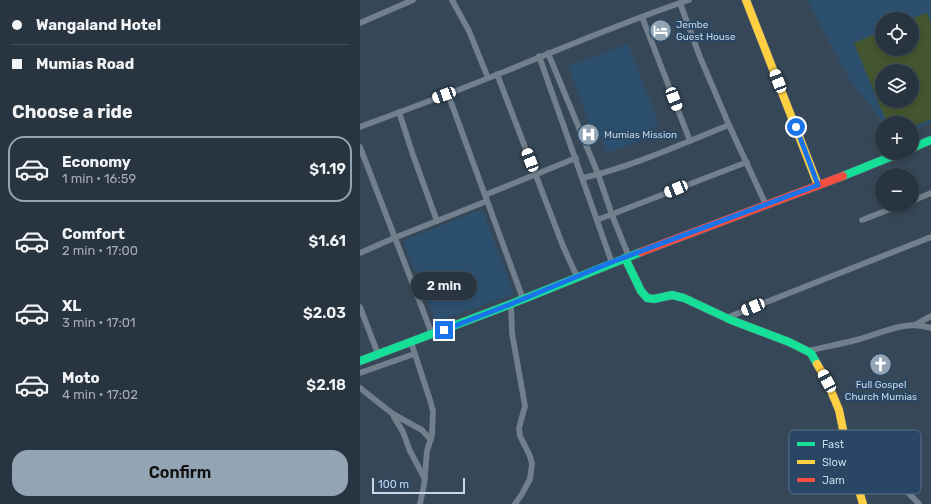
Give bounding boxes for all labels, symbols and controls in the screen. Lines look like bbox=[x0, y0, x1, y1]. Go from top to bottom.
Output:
map controls bbox=[875, 12, 919, 212]
button: locate bbox=[875, 12, 919, 56]
text: Wangaland Hotel bbox=[36, 16, 161, 34]
hotel icon: Jembe Guest House bbox=[647, 17, 673, 43]
place label: Jembe Guest House bbox=[676, 19, 736, 43]
text: Mumias Road bbox=[36, 55, 134, 73]
button: layers bbox=[875, 64, 919, 108]
car bbox=[768, 68, 788, 94]
car bbox=[431, 85, 457, 105]
car bbox=[664, 86, 684, 112]
text: Choose a ride bbox=[12, 101, 133, 123]
button: + bbox=[875, 116, 919, 160]
route start bbox=[787, 118, 805, 136]
hospital icon: Mumias Mission bbox=[576, 121, 602, 147]
place label: Mumias Mission bbox=[604, 129, 677, 141]
car bbox=[520, 147, 540, 173]
icon: car bbox=[14, 151, 50, 187]
text: Economy bbox=[62, 153, 131, 171]
text: $1.19 bbox=[309, 160, 346, 178]
button: − bbox=[875, 168, 919, 212]
text: 1 min · 16:59 bbox=[62, 171, 136, 186]
car bbox=[663, 179, 689, 199]
icon: car bbox=[14, 223, 50, 259]
text: Comfort bbox=[62, 225, 125, 243]
text: $1.61 bbox=[309, 232, 346, 250]
text: 2 min · 17:00 bbox=[62, 243, 138, 258]
callout: 2 min bbox=[411, 272, 477, 300]
text: 2 min bbox=[427, 278, 461, 293]
icon: car bbox=[14, 295, 50, 331]
text: XL bbox=[62, 297, 81, 315]
car bbox=[740, 297, 766, 317]
text: $2.03 bbox=[303, 304, 346, 322]
text: 3 min · 17:01 bbox=[62, 315, 136, 330]
route end bbox=[435, 321, 453, 339]
church icon: Full Gospel Church Mumias bbox=[868, 351, 894, 377]
icon: car bbox=[14, 367, 50, 403]
car bbox=[816, 368, 838, 394]
text: Moto bbox=[62, 369, 100, 387]
text: $2.18 bbox=[306, 376, 346, 394]
place label: Full Gospel Church Mumias bbox=[845, 379, 917, 403]
text: 4 min · 17:02 bbox=[62, 387, 138, 402]
legend bbox=[789, 430, 921, 494]
text: Fast bbox=[822, 438, 845, 451]
button: Confirm bbox=[12, 450, 348, 496]
text: Slow bbox=[822, 456, 847, 469]
text: Jam bbox=[822, 474, 845, 487]
scale bar bbox=[372, 476, 465, 495]
text: 100 m bbox=[378, 478, 409, 491]

